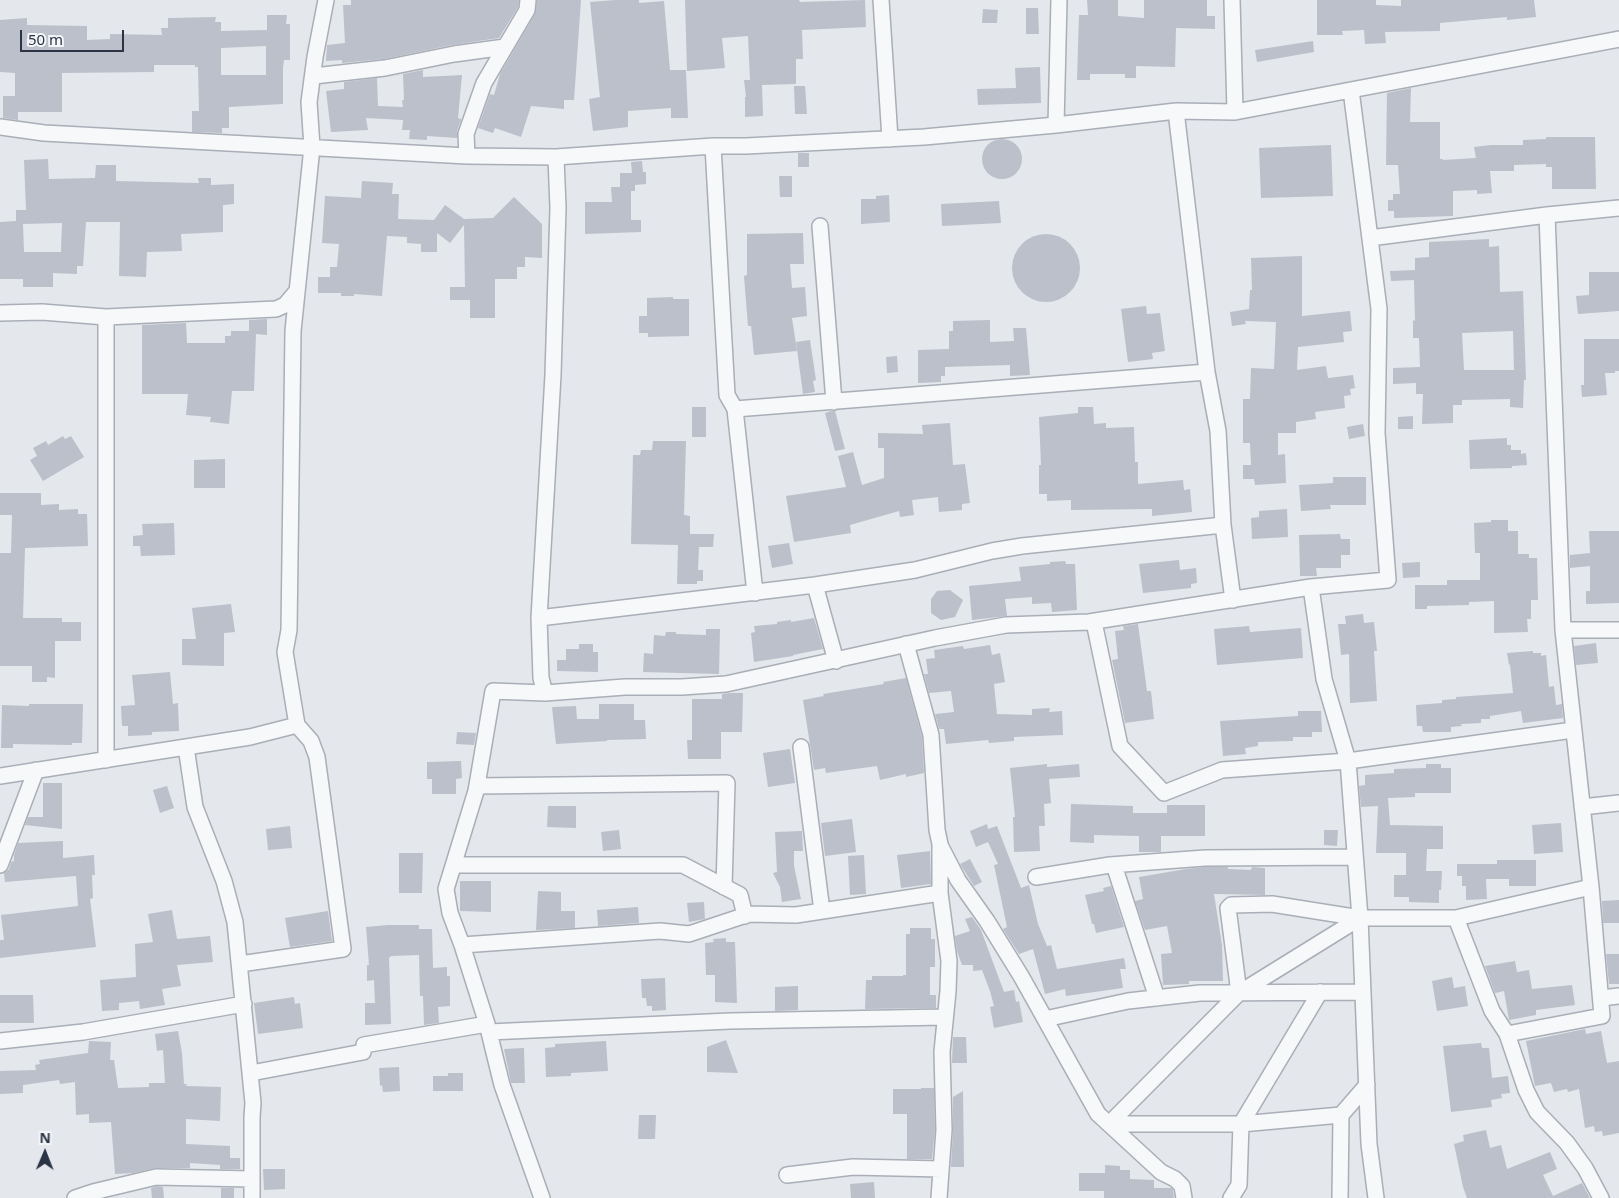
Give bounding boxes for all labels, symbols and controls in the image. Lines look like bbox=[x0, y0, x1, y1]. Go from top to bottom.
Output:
scale bar bbox=[22, 20, 126, 52]
text: 50 m bbox=[28, 29, 63, 49]
north arrow bbox=[20, 1128, 70, 1178]
text: N bbox=[39, 1128, 51, 1147]

